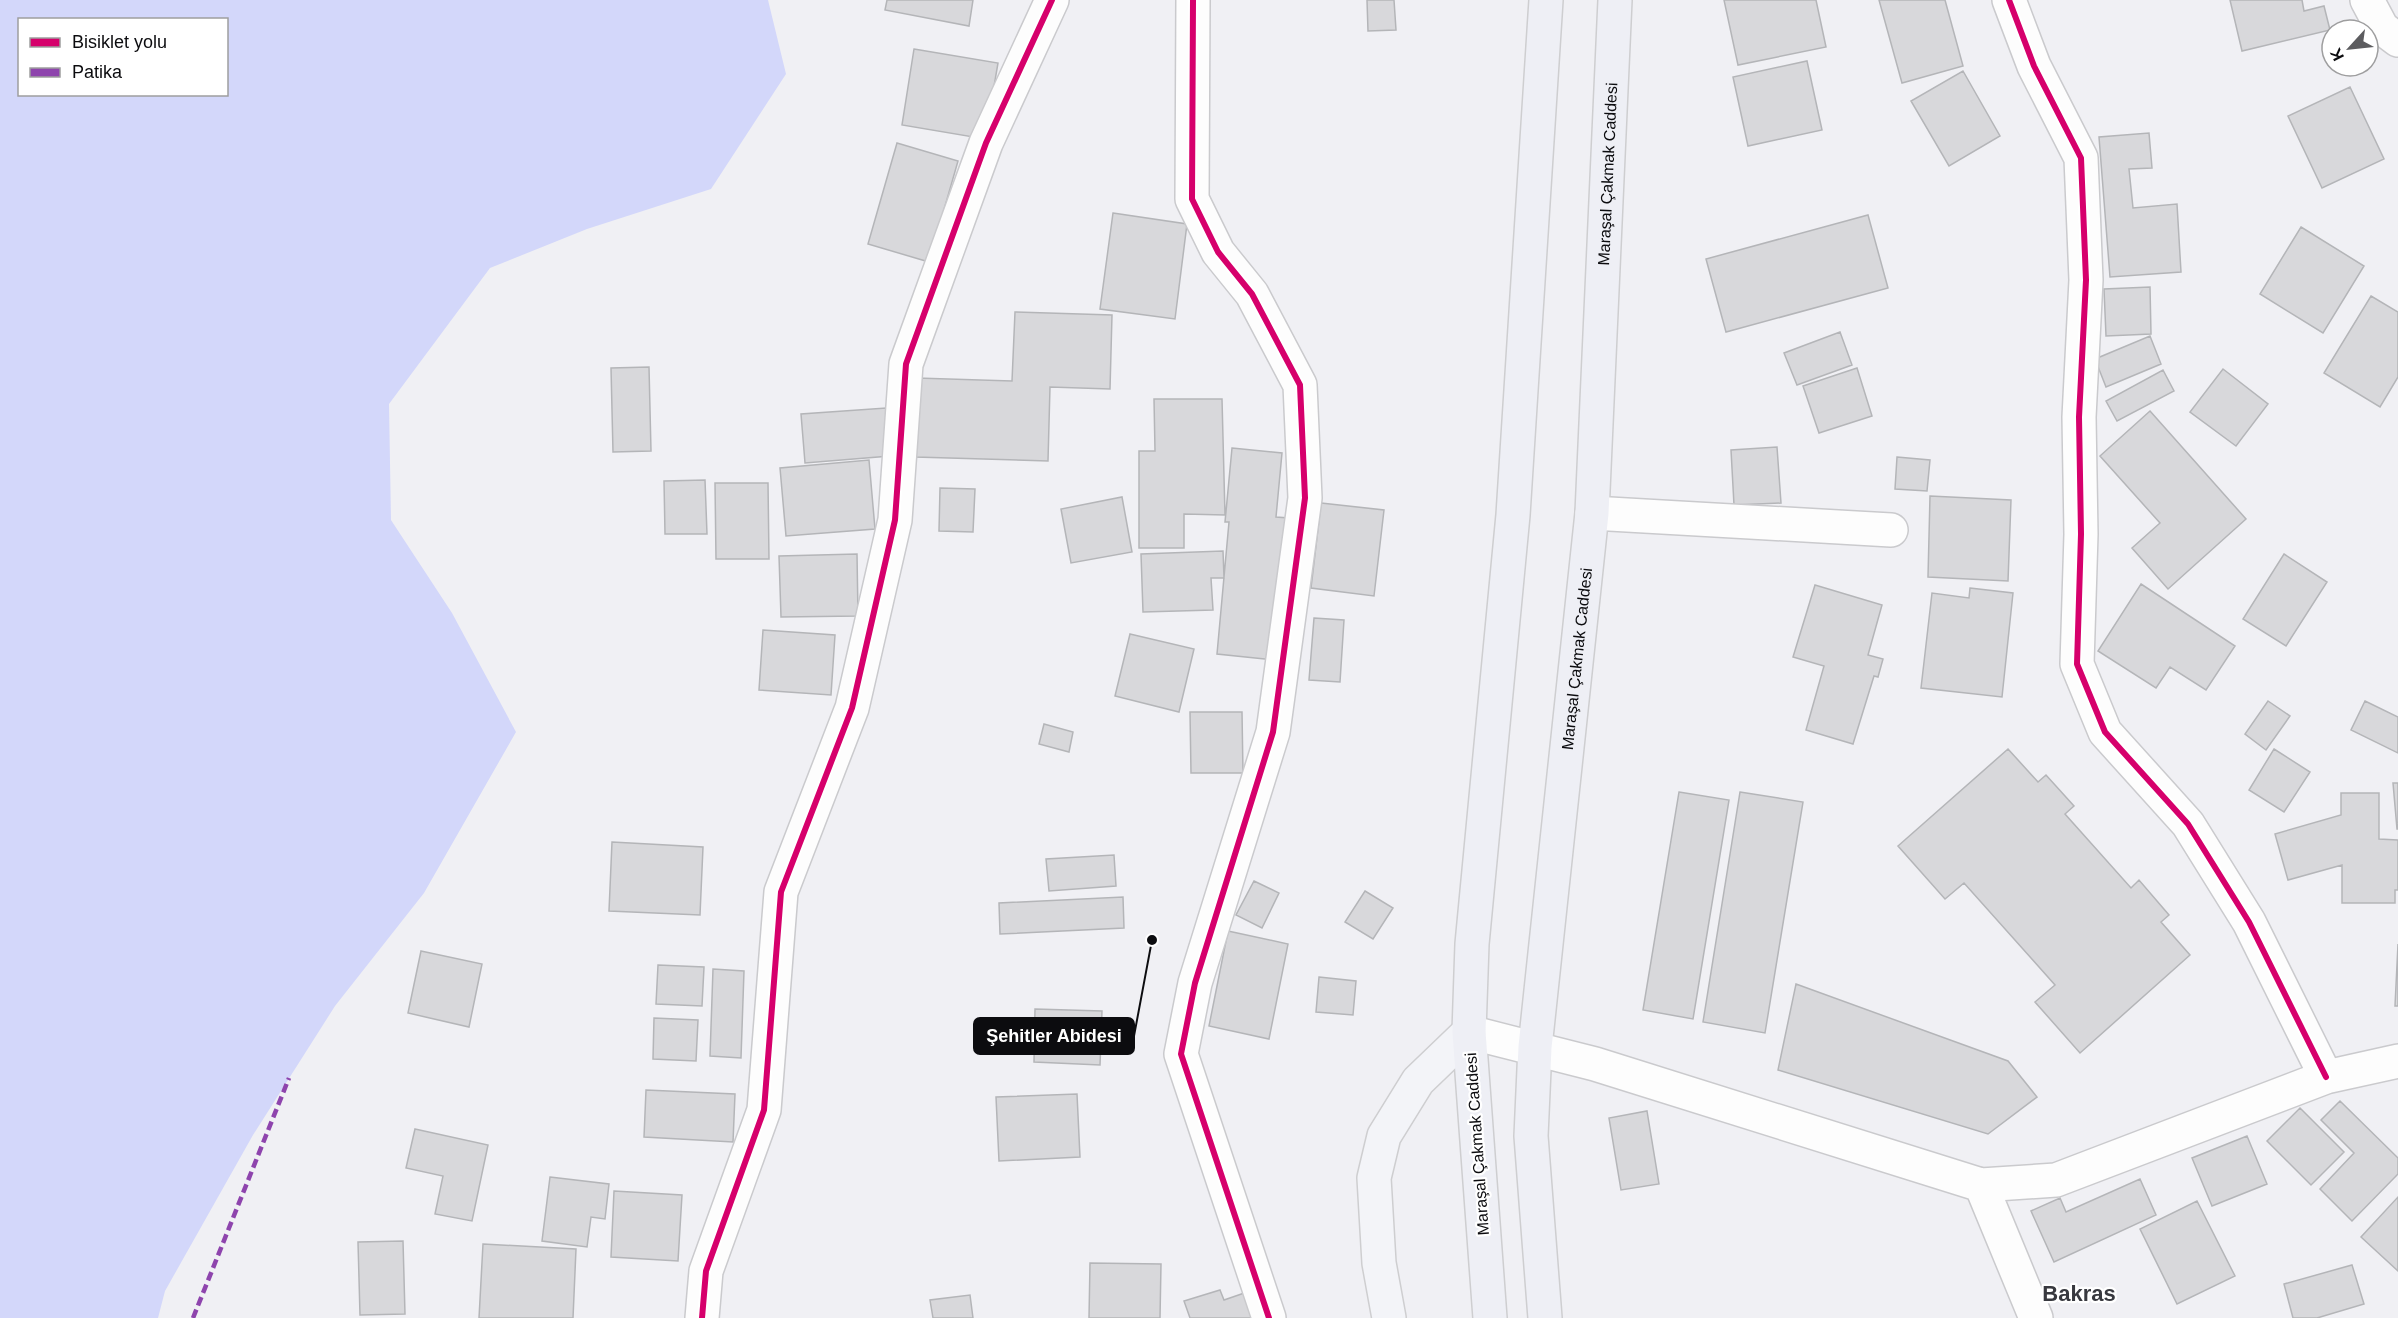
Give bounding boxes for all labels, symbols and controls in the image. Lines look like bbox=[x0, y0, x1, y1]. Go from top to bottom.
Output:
legend bbox=[18, 18, 228, 96]
north arrow bbox=[2320, 18, 2380, 78]
text: Bisiklet yolu bbox=[72, 32, 167, 52]
text: K bbox=[2327, 45, 2347, 64]
text: Patika bbox=[72, 62, 123, 82]
street label: Maraşal Çakmak Caddesi bbox=[1595, 82, 1620, 266]
street label: Maraşal Çakmak Caddesi bbox=[1558, 567, 1595, 751]
callout: Şehitler Abidesi bbox=[974, 1018, 1134, 1054]
text: Şehitler Abidesi bbox=[986, 1026, 1122, 1046]
street label: Maraşal Çakmak Caddesi bbox=[1462, 1052, 1492, 1236]
district label: Bakras bbox=[2042, 1281, 2116, 1306]

